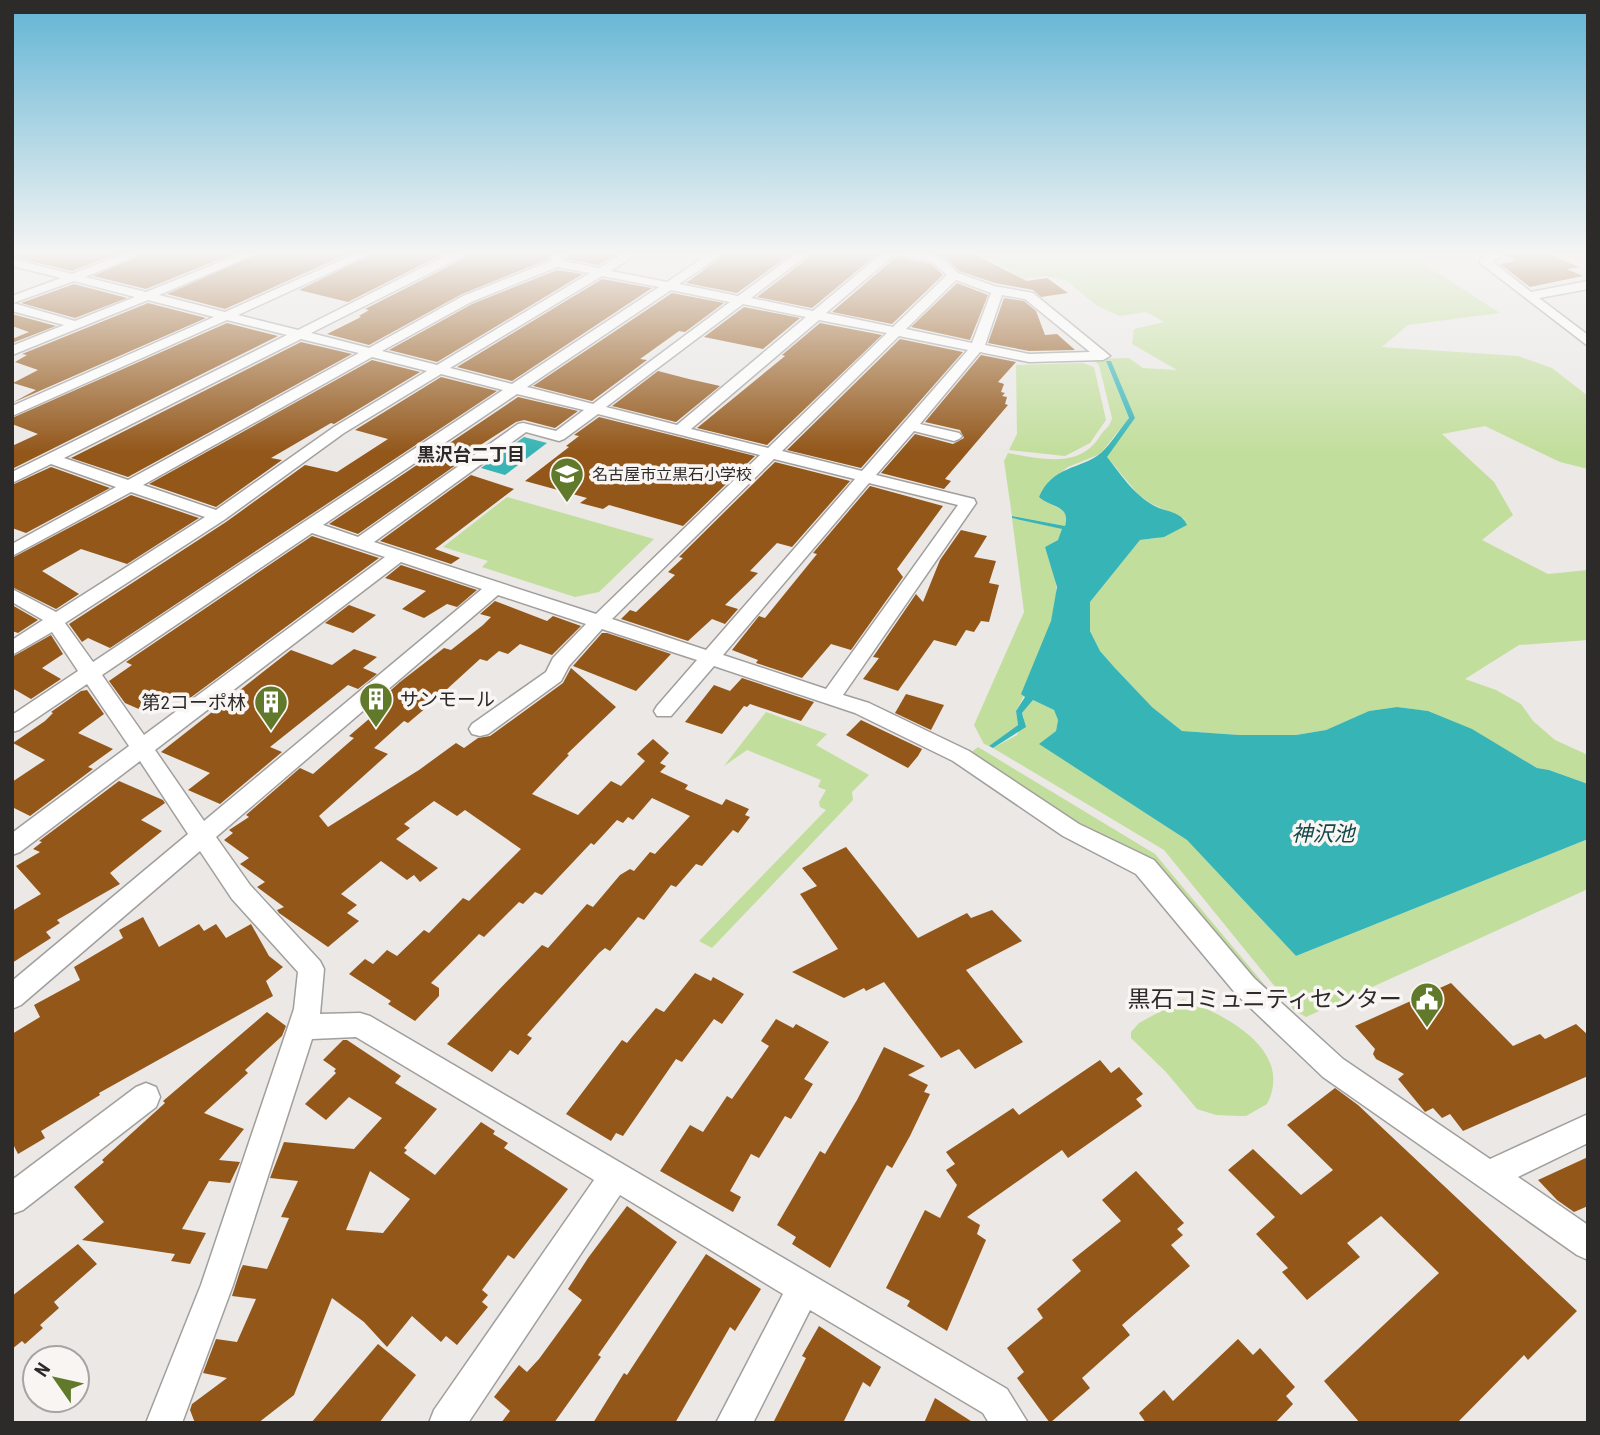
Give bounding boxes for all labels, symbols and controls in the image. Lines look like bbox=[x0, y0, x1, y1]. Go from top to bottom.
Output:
district label: 黒沢台二丁目 bbox=[417, 444, 525, 465]
school or university icon: 名古屋市立黒石小学校 bbox=[548, 455, 586, 504]
place label: 名古屋市立黒石小学校 bbox=[592, 465, 752, 484]
building icon: サンモール bbox=[357, 680, 395, 729]
building icon: 第2コーポ林 bbox=[252, 683, 290, 732]
place label: サンモール bbox=[400, 688, 495, 711]
place label: 第2コーポ林 bbox=[142, 691, 246, 714]
water label: 神沢池 bbox=[1292, 822, 1356, 846]
public building icon: 黒石コミュニティセンター bbox=[1408, 980, 1446, 1029]
place label: 黒石コミュニティセンター bbox=[1127, 986, 1402, 1013]
north arrow bbox=[21, 1344, 91, 1414]
text: N bbox=[30, 1359, 55, 1381]

